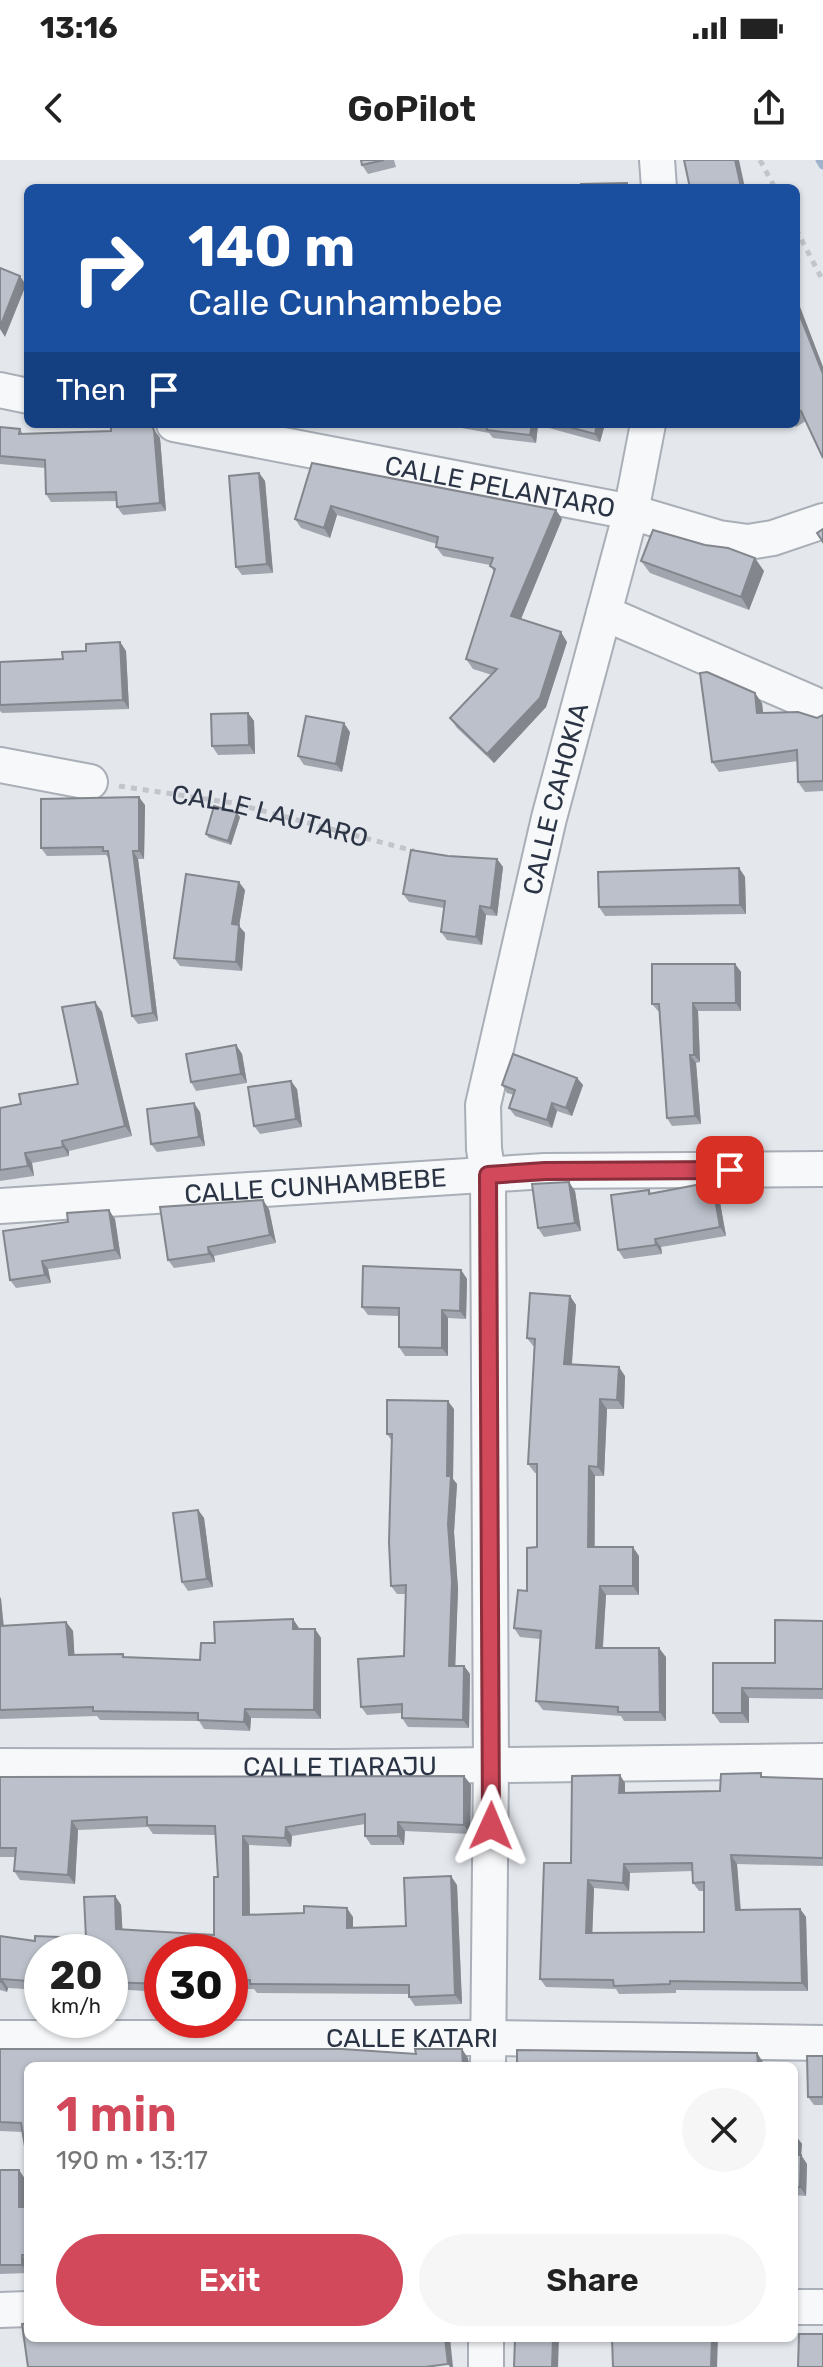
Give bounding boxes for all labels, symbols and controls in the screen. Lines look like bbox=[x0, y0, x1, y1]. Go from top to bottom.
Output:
text: 13:16 bbox=[40, 10, 118, 46]
icon: back bbox=[32, 86, 76, 130]
icon: share bbox=[747, 86, 791, 130]
text: GoPilot bbox=[347, 87, 476, 130]
text: 140 m bbox=[188, 214, 355, 280]
icon: right bbox=[56, 216, 160, 320]
text: Calle Cunhambebe bbox=[188, 281, 503, 324]
icon: arrive bbox=[142, 368, 186, 412]
text: Then bbox=[56, 372, 126, 408]
street label: CALLE PELANTARO bbox=[382, 450, 618, 525]
street label: CALLE CAHOKIA bbox=[517, 700, 595, 898]
street label: CALLE LAUTARO bbox=[169, 779, 371, 854]
pin bbox=[696, 1136, 764, 1204]
icon: arrive bbox=[708, 1148, 752, 1192]
street label: CALLE CUNHAMBEBE bbox=[183, 1162, 447, 1210]
street label: CALLE TIARAJU bbox=[243, 1751, 437, 1783]
position arrow bbox=[449, 1784, 533, 1868]
speed limit sign: 30 bbox=[144, 1934, 248, 2038]
text: 20 bbox=[49, 1952, 103, 1999]
text: km/h bbox=[51, 1994, 101, 2018]
street label: CALLE KATARI bbox=[326, 2023, 498, 2054]
text: 1 min bbox=[56, 2086, 177, 2143]
button: close bbox=[682, 2088, 766, 2172]
text: 190 m · 13:17 bbox=[56, 2145, 208, 2176]
button: Exit bbox=[56, 2234, 403, 2326]
button: Share bbox=[419, 2234, 766, 2326]

